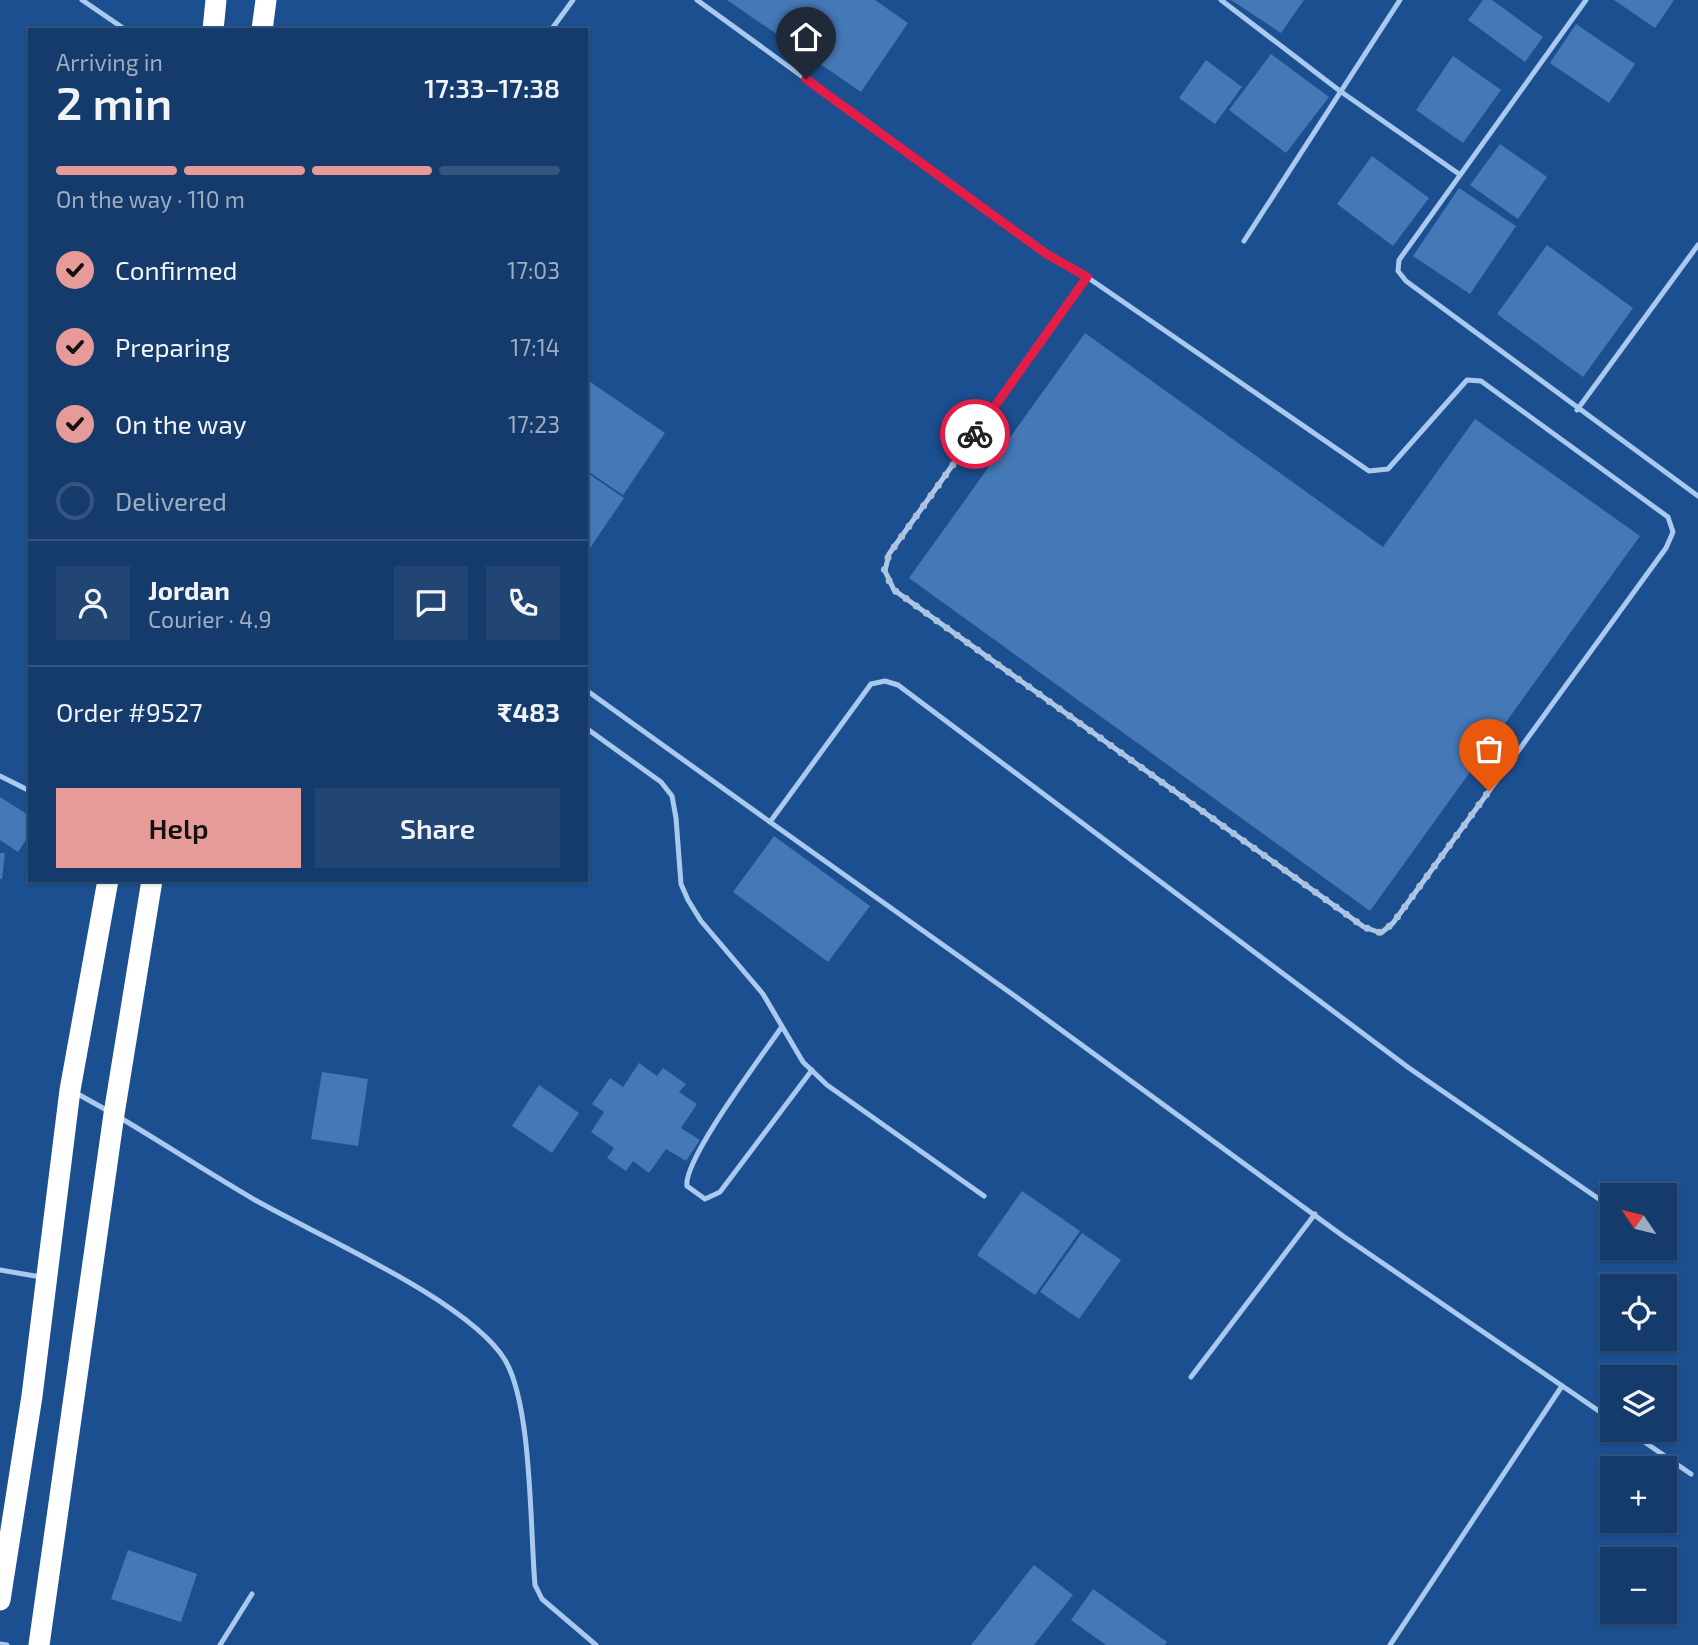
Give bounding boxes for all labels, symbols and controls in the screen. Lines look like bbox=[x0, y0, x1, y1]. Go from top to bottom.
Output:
pin bbox=[776, 7, 836, 79]
icon: home bbox=[787, 18, 825, 56]
text: Arriving in bbox=[56, 48, 163, 76]
text: 17:33–17:38 bbox=[424, 72, 560, 103]
text: 2 min bbox=[56, 74, 172, 129]
text: On the way · 110 m bbox=[56, 185, 245, 213]
icon: check bbox=[56, 251, 94, 289]
text: Confirmed bbox=[115, 254, 238, 285]
text: 17:03 bbox=[507, 256, 560, 284]
icon: check bbox=[56, 328, 94, 366]
text: Preparing bbox=[115, 331, 230, 362]
text: 17:14 bbox=[510, 333, 560, 361]
courier bbox=[940, 399, 1010, 469]
icon: check bbox=[56, 405, 94, 443]
text: On the way bbox=[115, 408, 246, 439]
text: 17:23 bbox=[508, 410, 560, 438]
icon: bike bbox=[956, 415, 994, 453]
text: Delivered bbox=[115, 485, 227, 516]
button: person bbox=[56, 566, 130, 640]
button: chat bbox=[394, 566, 468, 640]
button: phone bbox=[486, 566, 560, 640]
text: Jordan bbox=[148, 574, 230, 605]
text: Courier · 4.9 bbox=[148, 605, 272, 633]
text: Order #9527 bbox=[56, 696, 203, 727]
text: ₹483 bbox=[497, 696, 560, 727]
pin bbox=[1459, 719, 1519, 791]
icon: bag bbox=[1470, 730, 1508, 768]
button: Help bbox=[56, 788, 301, 868]
button: Share bbox=[315, 788, 560, 868]
north arrow bbox=[1600, 1183, 1676, 1260]
map controls bbox=[1600, 1183, 1677, 1624]
button: locate bbox=[1600, 1274, 1677, 1351]
button: layers bbox=[1600, 1365, 1677, 1442]
button: + bbox=[1600, 1456, 1677, 1533]
button: − bbox=[1600, 1547, 1677, 1624]

